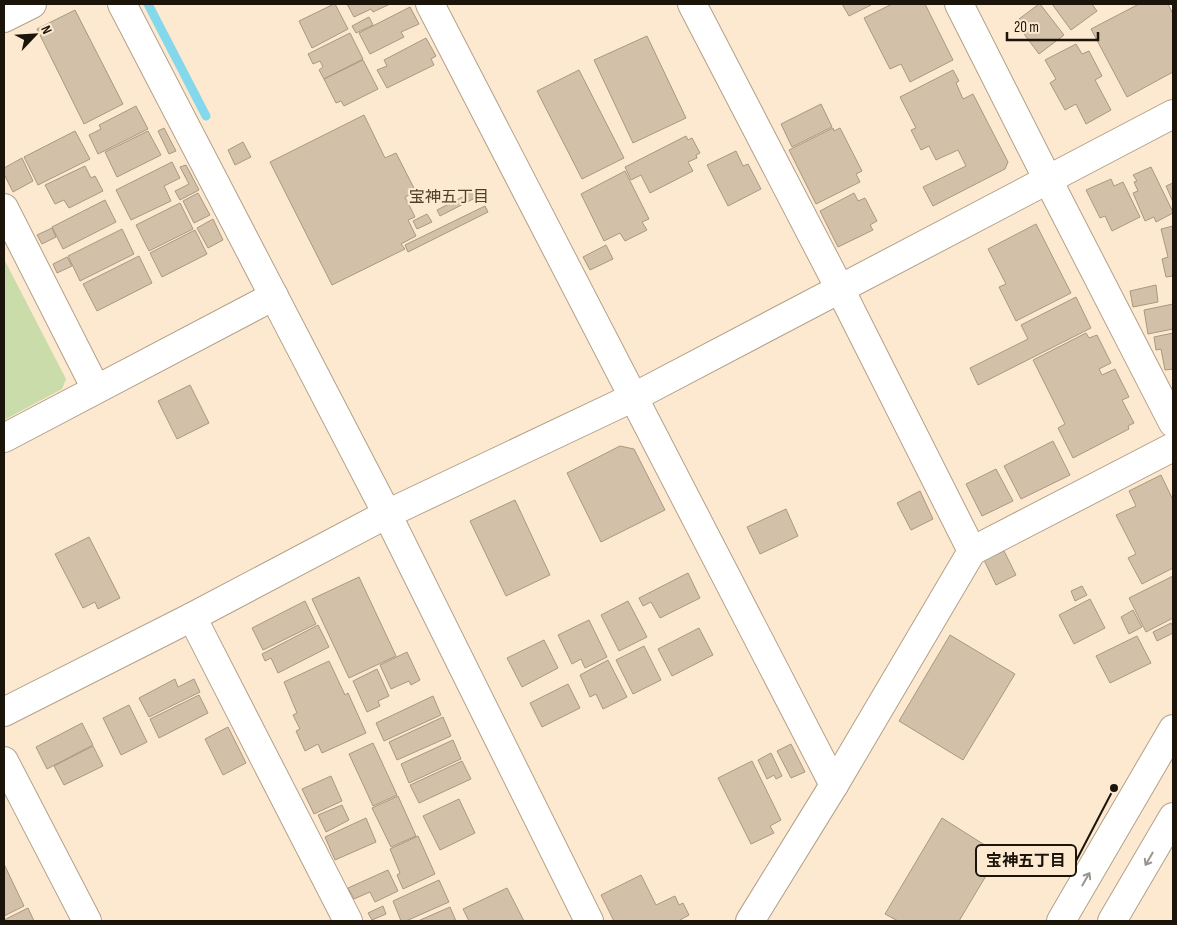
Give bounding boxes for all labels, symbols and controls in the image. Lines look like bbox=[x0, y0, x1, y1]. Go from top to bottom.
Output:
north arrow bbox=[10, 10, 60, 60]
scale bar bbox=[1007, 10, 1098, 42]
text: 20 m bbox=[1014, 18, 1039, 37]
text: N bbox=[37, 23, 56, 37]
district label: 宝神五丁目 bbox=[409, 188, 489, 207]
callout: 宝神五丁目 bbox=[976, 845, 1076, 876]
text: 宝神五丁目 bbox=[986, 851, 1066, 871]
one-way arrow bbox=[1143, 851, 1153, 866]
one-way arrow bbox=[1081, 872, 1091, 887]

